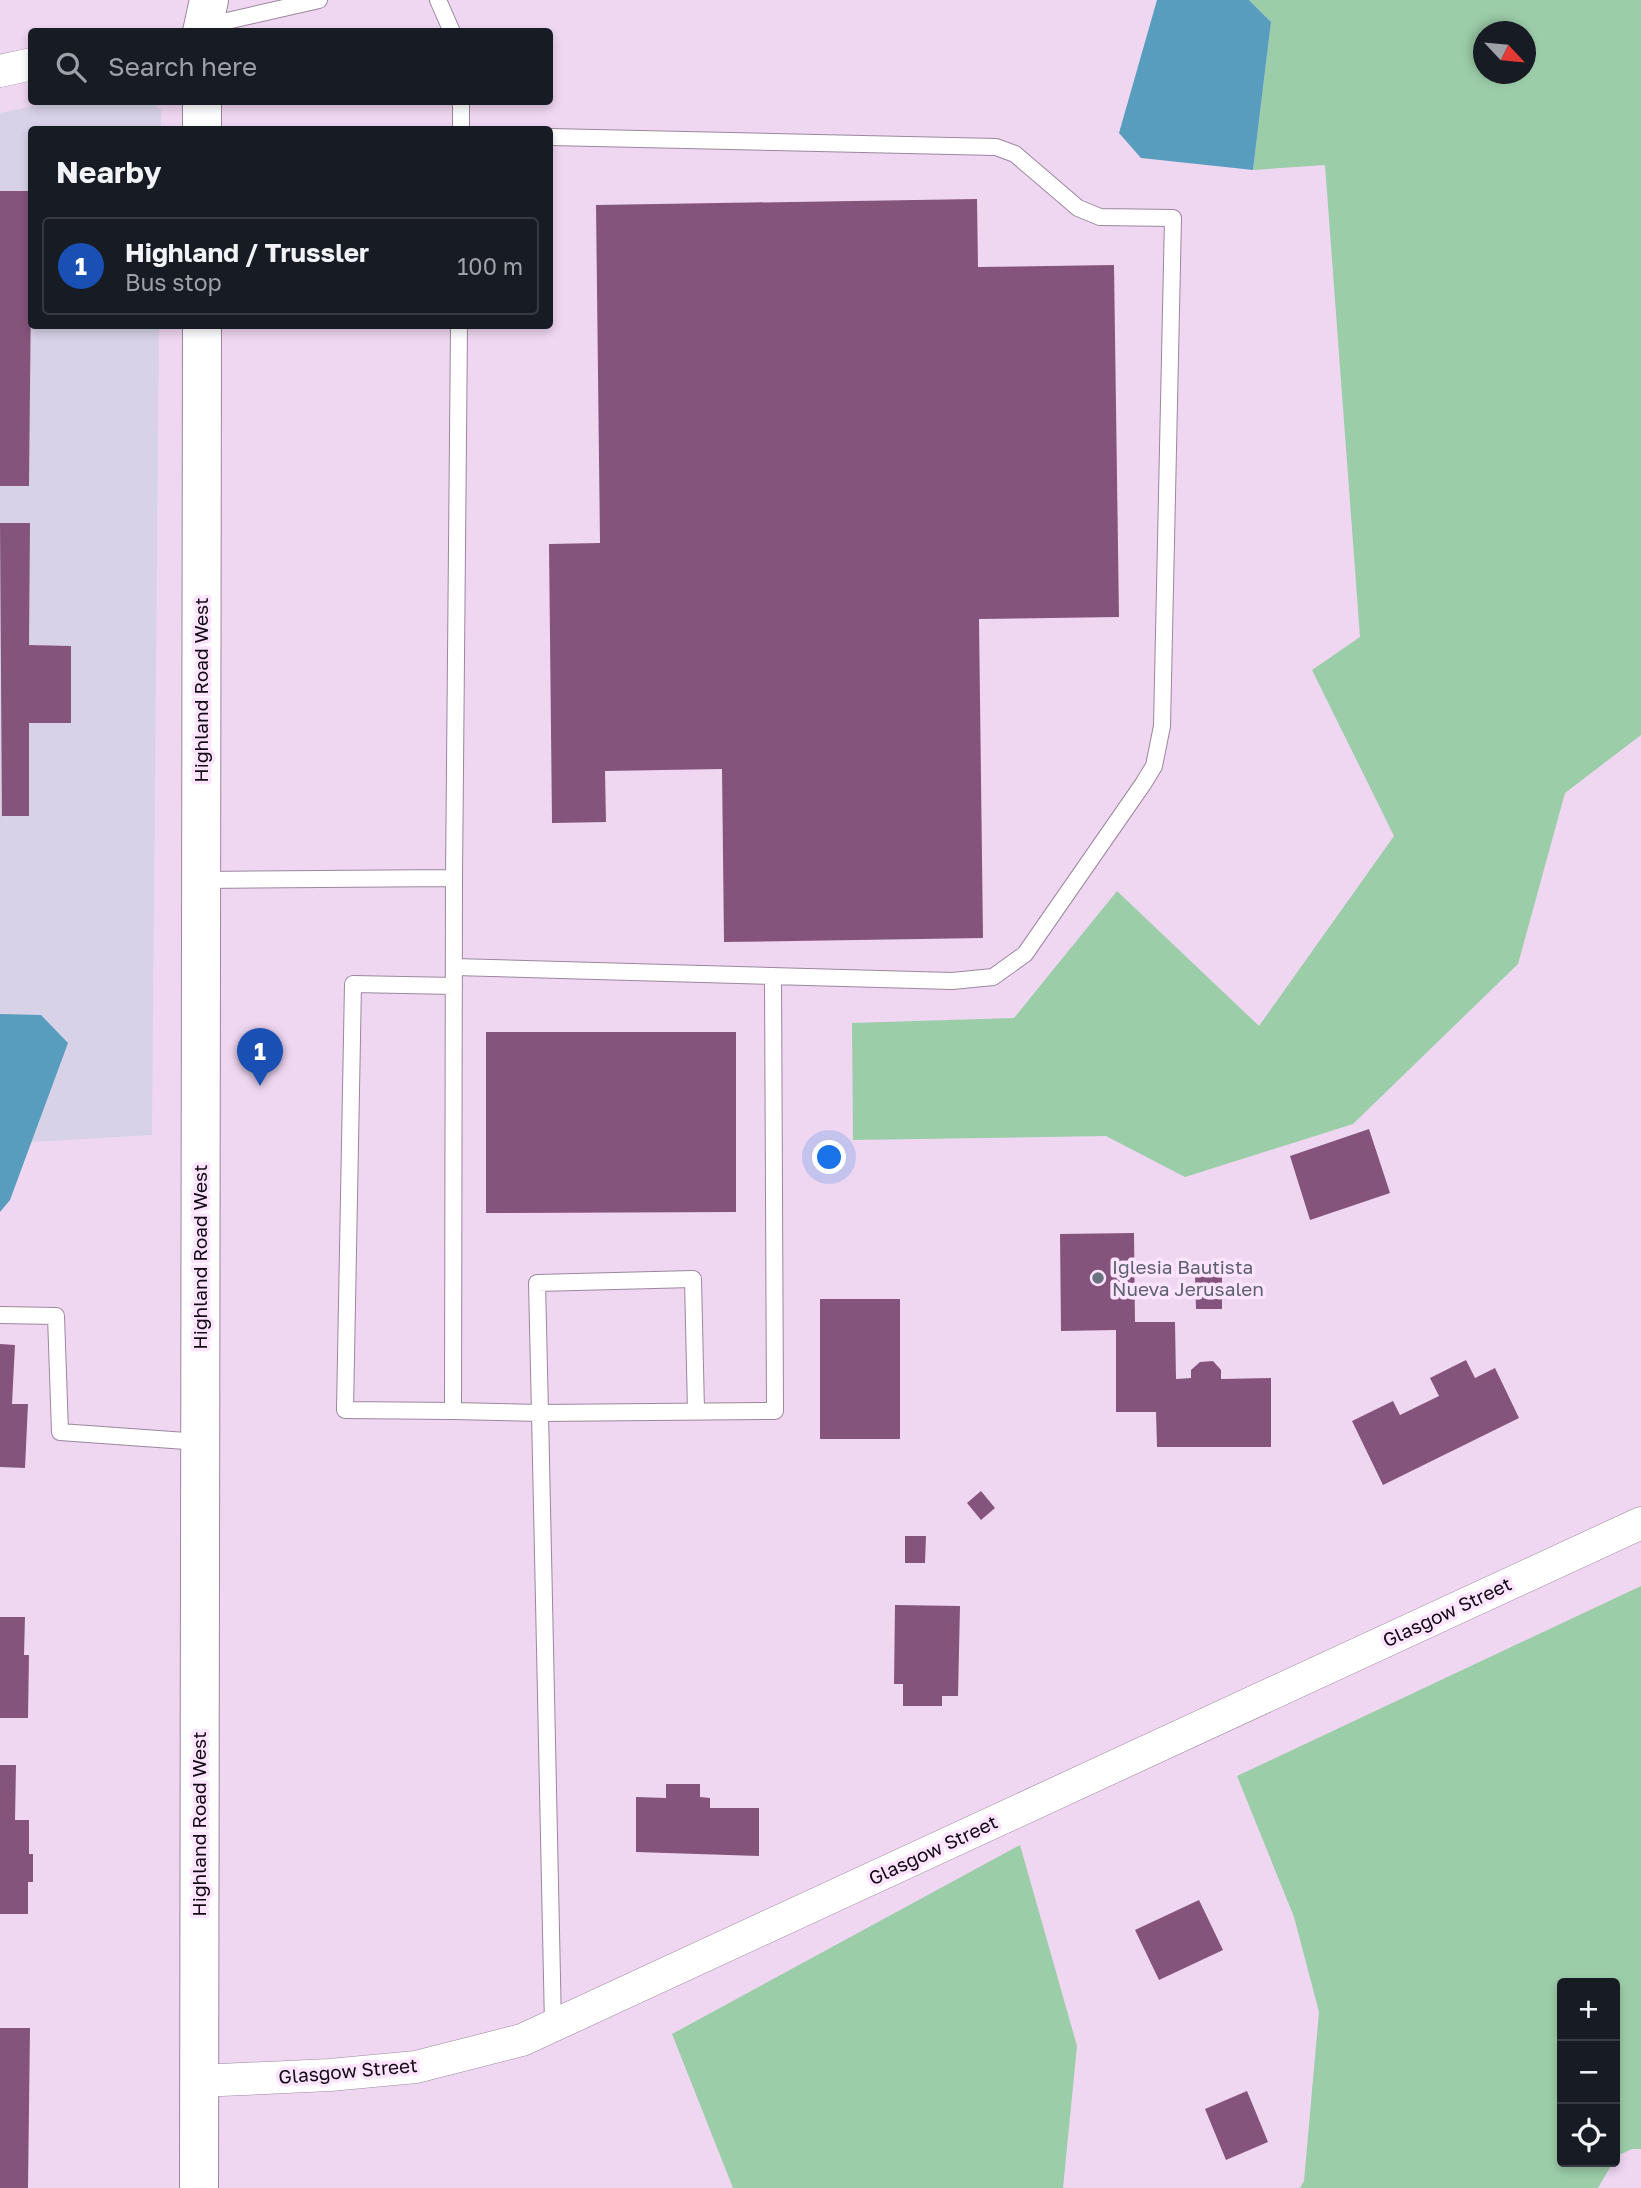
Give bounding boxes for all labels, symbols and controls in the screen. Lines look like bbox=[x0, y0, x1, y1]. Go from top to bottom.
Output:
north arrow bbox=[1473, 21, 1536, 84]
search box bbox=[28, 28, 553, 105]
icon: search bbox=[52, 48, 90, 86]
text: Search here bbox=[108, 51, 257, 82]
text: Nearby bbox=[56, 154, 161, 190]
text: Highland / Trussler bbox=[125, 237, 369, 268]
text: 1 bbox=[75, 252, 87, 280]
text: 100 m bbox=[457, 252, 523, 280]
text: Bus stop bbox=[125, 268, 222, 296]
street label: Highland Road West bbox=[189, 597, 212, 783]
pin: 1 bbox=[237, 1028, 283, 1086]
your location bbox=[812, 1140, 846, 1174]
street label: Highland Road West bbox=[188, 1164, 211, 1350]
place label: Iglesia Bautista Nueva Jerusalen bbox=[1112, 1255, 1264, 1300]
marker: Iglesia Bautista Nueva Jerusalen bbox=[1090, 1270, 1106, 1286]
street label: Glasgow Street bbox=[1379, 1572, 1515, 1651]
street label: Highland Road West bbox=[187, 1731, 210, 1917]
street label: Glasgow Street bbox=[865, 1810, 1001, 1889]
map controls bbox=[1557, 1978, 1620, 2167]
button: + bbox=[1557, 1978, 1620, 2041]
button: − bbox=[1557, 2041, 1620, 2104]
street label: Glasgow Street bbox=[277, 2053, 418, 2088]
button: locate bbox=[1557, 2104, 1620, 2167]

